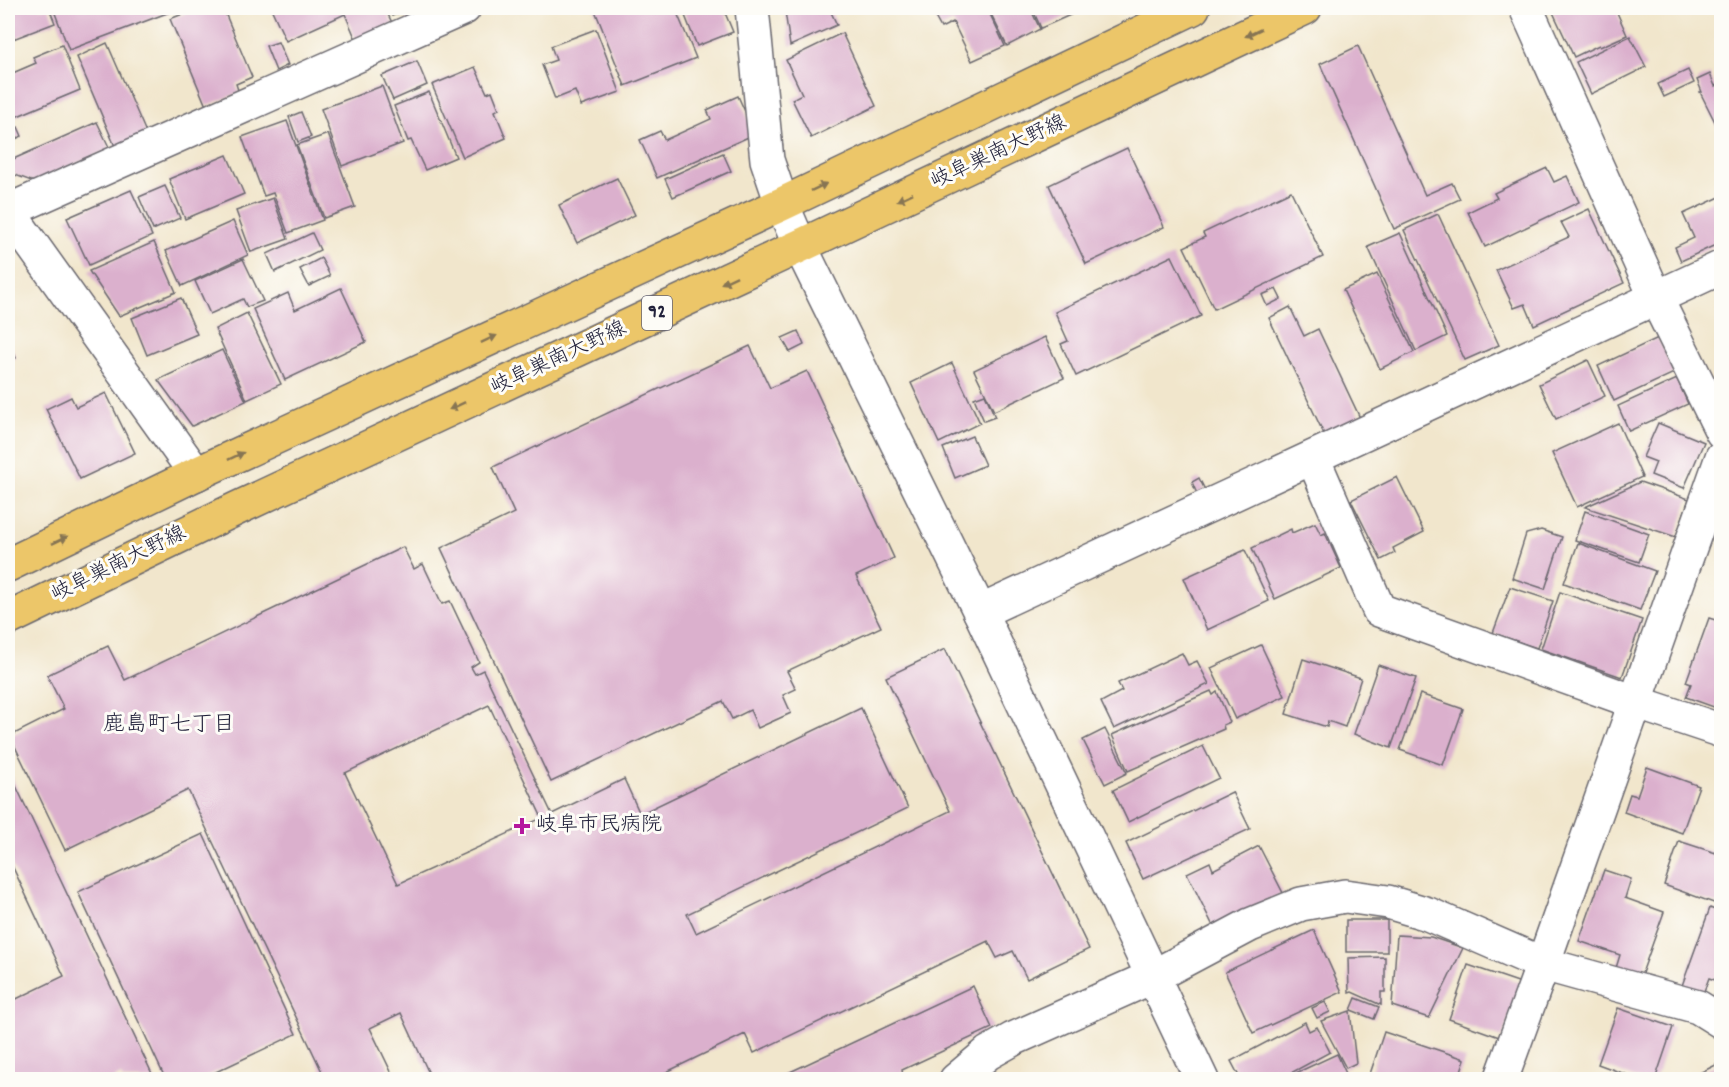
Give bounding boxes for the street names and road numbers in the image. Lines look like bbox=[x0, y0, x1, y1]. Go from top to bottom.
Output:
street label: 岐阜巣南大野線 bbox=[926, 108, 1072, 198]
road number: 92 bbox=[642, 296, 672, 330]
street label: 岐阜巣南大野線 bbox=[486, 314, 632, 404]
street label: 岐阜巣南大野線 bbox=[46, 519, 192, 611]

